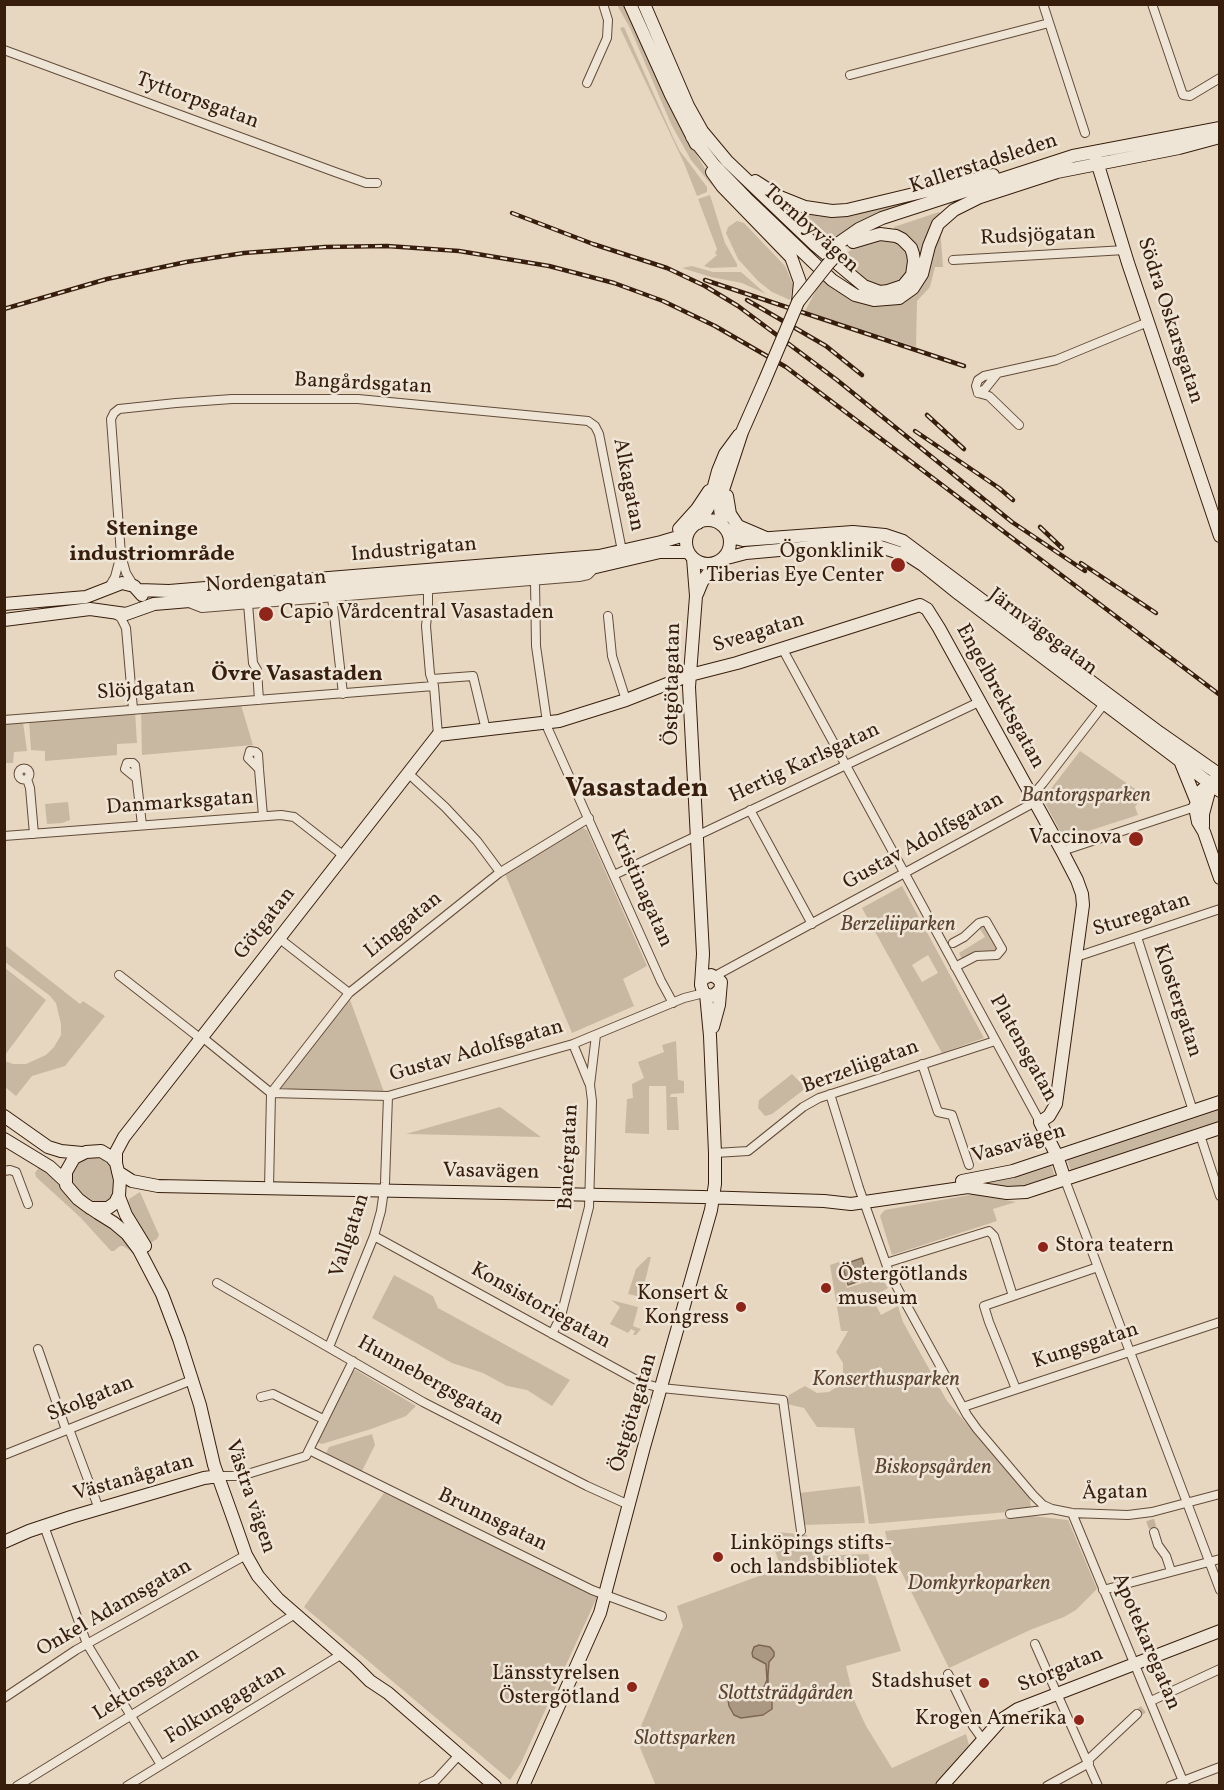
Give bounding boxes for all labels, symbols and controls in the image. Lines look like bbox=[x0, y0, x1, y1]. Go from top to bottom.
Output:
street label: Tyttorpsgatan bbox=[132, 68, 262, 136]
street label: Kallerstadsleden bbox=[907, 129, 1061, 201]
street label: Tornbyvägen bbox=[757, 180, 863, 280]
street label: Rudsjögatan bbox=[980, 221, 1096, 253]
street label: Södra Oskarsgatan bbox=[1130, 235, 1208, 407]
street label: Bangårdsgatan bbox=[293, 369, 433, 401]
street label: Alkagatan bbox=[606, 436, 648, 534]
district label: Steninge industriområde bbox=[69, 518, 235, 570]
street label: Industrigatan bbox=[350, 533, 478, 569]
place label: Ögonklinik Tiberias Eye Center bbox=[706, 540, 884, 590]
marker: Ögonklinik Tiberias Eye Center bbox=[889, 556, 907, 574]
street label: Nordengatan bbox=[205, 566, 327, 600]
street label: Järnvägsgatan bbox=[982, 584, 1102, 682]
place label: Capio Vårdcentral Vasastaden bbox=[280, 601, 554, 627]
marker: Capio Vårdcentral Vasastaden bbox=[257, 605, 275, 623]
street label: Sveagatan bbox=[710, 608, 808, 660]
street label: Engelbrektsgatan bbox=[949, 620, 1049, 774]
street label: Östgötagatan bbox=[660, 622, 688, 746]
district label: Övre Vasastaden bbox=[211, 663, 383, 689]
street label: Slöjdgatan bbox=[96, 675, 196, 707]
street label: Hertig Karlsgatan bbox=[726, 718, 884, 810]
district label: Vasastaden bbox=[565, 775, 709, 807]
park label: Bantorgsparken bbox=[1021, 784, 1151, 810]
street label: Danmarksgatan bbox=[105, 786, 255, 822]
street label: Gustav Adolfsgatan bbox=[839, 787, 1009, 897]
street label: Kristinagatan bbox=[603, 826, 677, 952]
place label: Vaccinova bbox=[1029, 826, 1122, 852]
marker: Vaccinova bbox=[1127, 830, 1145, 848]
street label: Götgatan bbox=[230, 883, 302, 965]
street label: Linggatan bbox=[360, 887, 448, 965]
street label: Sturegatan bbox=[1090, 888, 1194, 944]
park label: Berzeliiparken bbox=[840, 913, 956, 939]
street label: Klostergatan bbox=[1146, 941, 1206, 1061]
street label: Platensgatan bbox=[982, 991, 1062, 1107]
street label: Gustav Adolfsgatan bbox=[387, 1015, 567, 1089]
street label: Berzeliigatan bbox=[799, 1035, 923, 1101]
street label: Banérgatan bbox=[555, 1103, 585, 1211]
street label: Vasavägen bbox=[969, 1120, 1069, 1170]
street label: Vasavägen bbox=[443, 1160, 539, 1186]
street label: Vallgatan bbox=[326, 1191, 376, 1281]
place label: Stora teatern bbox=[1055, 1234, 1174, 1260]
marker: Stora teatern bbox=[1036, 1240, 1050, 1254]
street label: Konsistoriegatan bbox=[466, 1258, 614, 1356]
place label: Östergötlands museum bbox=[838, 1263, 968, 1313]
marker: Östergötlands museum bbox=[819, 1281, 833, 1295]
place label: Konsert & Kongress bbox=[637, 1282, 729, 1332]
marker: Konsert & Kongress bbox=[734, 1300, 748, 1314]
street label: Kungsgatan bbox=[1030, 1318, 1142, 1376]
street label: Hunnebergsgatan bbox=[352, 1331, 508, 1433]
street label: Östgötagatan bbox=[606, 1351, 664, 1475]
park label: Konserthusparken bbox=[812, 1368, 960, 1394]
street label: Skolgatan bbox=[44, 1371, 138, 1429]
street label: Västra vägen bbox=[218, 1437, 280, 1557]
street label: Västanågatan bbox=[71, 1450, 197, 1508]
park label: Biskopsgården bbox=[874, 1456, 992, 1482]
street label: Ågatan bbox=[1082, 1481, 1148, 1507]
street label: Brunnsgatan bbox=[433, 1484, 551, 1558]
place label: Linköpings stifts- och landsbibliotek bbox=[730, 1532, 898, 1582]
marker: Linköpings stifts- och landsbibliotek bbox=[711, 1550, 725, 1564]
street label: Onkel Adamsgatan bbox=[33, 1554, 197, 1664]
street label: Apotekaregatan bbox=[1105, 1570, 1185, 1714]
park label: Domkyrkoparken bbox=[907, 1572, 1051, 1598]
street label: Lektorsgatan bbox=[89, 1642, 205, 1728]
street label: Storgatan bbox=[1015, 1642, 1107, 1700]
street label: Folkungagatan bbox=[161, 1659, 291, 1751]
place label: Länsstyrelsen Östergötland bbox=[492, 1662, 620, 1712]
place label: Stadshuset bbox=[871, 1670, 972, 1696]
marker: Stadshuset bbox=[977, 1676, 991, 1690]
marker: Länsstyrelsen Östergötland bbox=[625, 1680, 639, 1694]
park label: Slottsträdgården bbox=[719, 1682, 853, 1708]
place label: Krogen Amerika bbox=[915, 1707, 1067, 1733]
marker: Krogen Amerika bbox=[1072, 1713, 1086, 1727]
park label: Slottsparken bbox=[634, 1727, 736, 1753]

